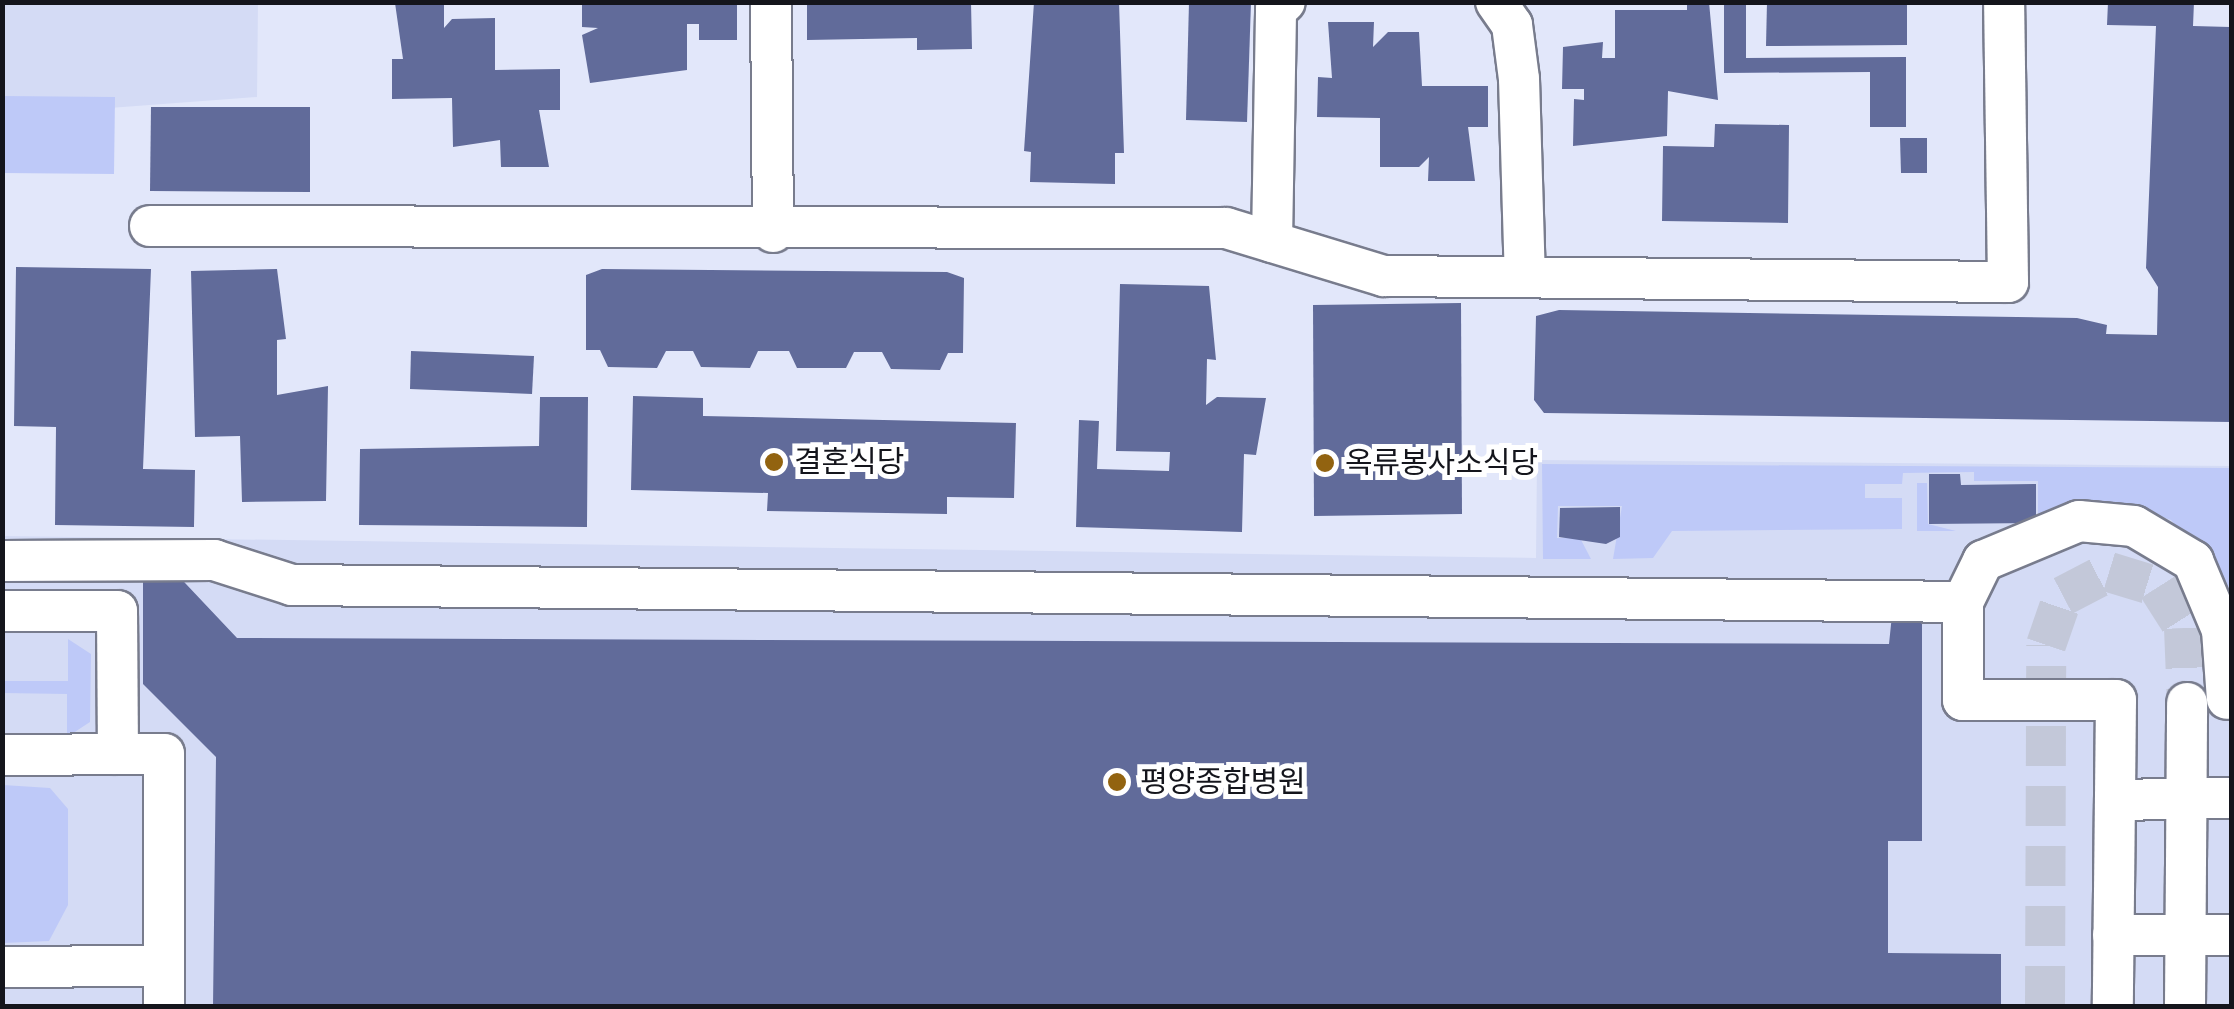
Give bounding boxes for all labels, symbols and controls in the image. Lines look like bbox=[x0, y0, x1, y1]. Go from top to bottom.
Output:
place label: 결혼식당 bbox=[794, 444, 904, 480]
place label: 옥류봉사소식당 bbox=[1345, 445, 1538, 481]
marker: 결혼식당 bbox=[763, 451, 785, 473]
marker: 옥류봉사소식당 bbox=[1314, 452, 1336, 474]
place label: 평양종합병원 bbox=[1140, 764, 1306, 800]
marker: 평양종합병원 bbox=[1104, 769, 1130, 795]

